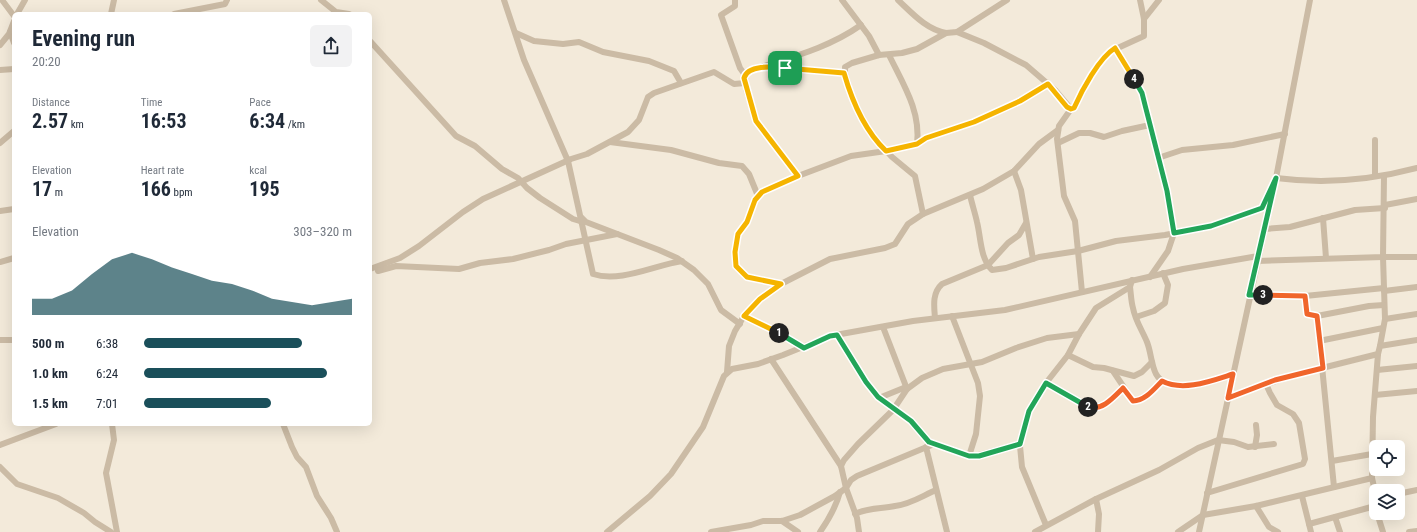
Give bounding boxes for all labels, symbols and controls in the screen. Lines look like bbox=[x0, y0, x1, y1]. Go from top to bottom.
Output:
button: share bbox=[310, 25, 352, 67]
text: Evening run bbox=[32, 26, 135, 51]
pin bbox=[768, 51, 802, 85]
text: 20:20 bbox=[32, 54, 61, 69]
icon: arrive bbox=[774, 57, 796, 79]
pin: 4 bbox=[1124, 69, 1144, 89]
text: 4 bbox=[1131, 72, 1137, 85]
text: Distance bbox=[32, 96, 70, 109]
text: Time bbox=[141, 96, 162, 109]
text: Pace bbox=[249, 96, 271, 109]
text: 2.57 bbox=[32, 109, 68, 133]
text: 16:53 bbox=[141, 109, 187, 133]
text: 6:34 bbox=[249, 109, 285, 133]
text: km bbox=[68, 118, 84, 131]
text: /km bbox=[285, 118, 305, 131]
text: Elevation bbox=[32, 164, 72, 177]
text: Heart rate bbox=[141, 164, 184, 177]
text: kcal bbox=[249, 164, 267, 177]
text: 17 bbox=[32, 177, 52, 201]
text: 166 bbox=[141, 177, 171, 201]
text: 195 bbox=[249, 177, 280, 201]
text: m bbox=[52, 186, 63, 199]
text: bpm bbox=[171, 186, 193, 199]
text: Elevation bbox=[32, 224, 79, 239]
text: 303–320 m bbox=[293, 224, 352, 239]
pin: 3 bbox=[1253, 285, 1273, 305]
text: 3 bbox=[1260, 288, 1266, 301]
pin: 1 bbox=[769, 323, 789, 343]
text: 1 bbox=[776, 326, 782, 339]
text: 500 m bbox=[32, 336, 64, 351]
text: 6:38 bbox=[96, 336, 118, 351]
text: 1.0 km bbox=[32, 366, 68, 381]
text: 6:24 bbox=[96, 366, 118, 381]
text: 1.5 km bbox=[32, 396, 68, 411]
text: 7:01 bbox=[96, 396, 118, 411]
pin: 2 bbox=[1078, 397, 1098, 417]
text: 2 bbox=[1085, 400, 1091, 413]
map controls bbox=[1369, 440, 1405, 520]
button: locate bbox=[1369, 440, 1405, 476]
button: layers bbox=[1369, 484, 1405, 520]

